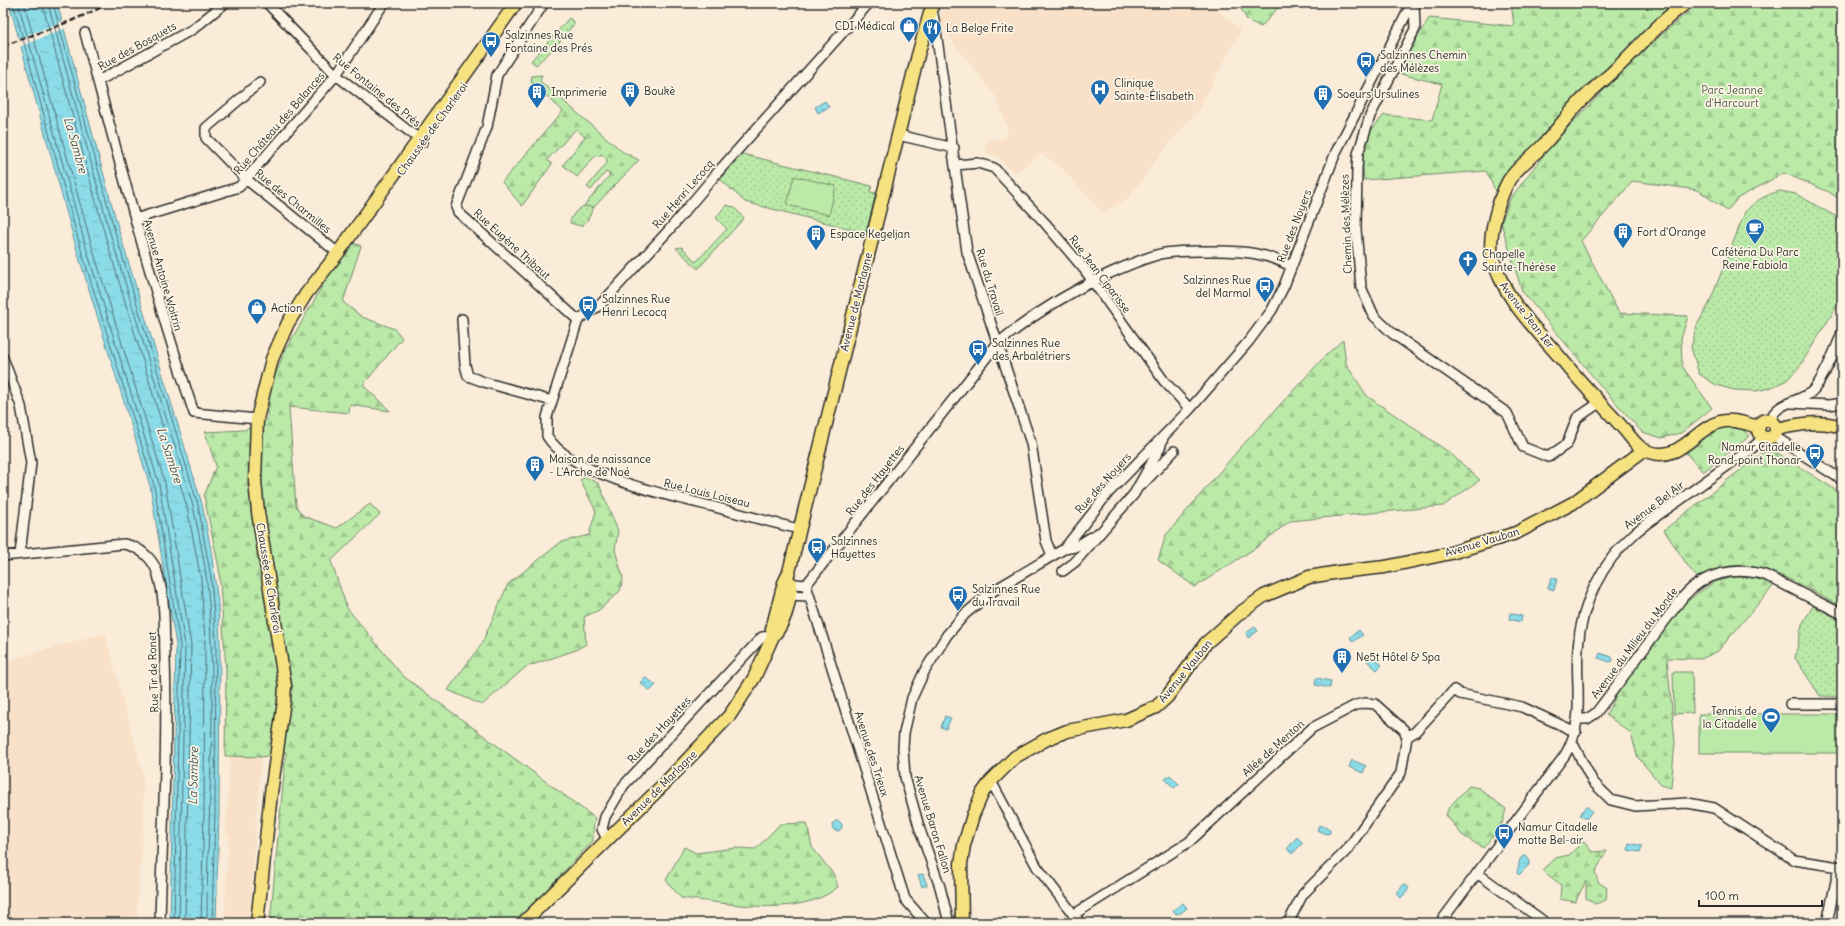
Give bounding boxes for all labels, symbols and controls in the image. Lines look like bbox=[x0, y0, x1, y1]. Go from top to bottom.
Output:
shop icon: CDI Médical bbox=[898, 15, 920, 43]
restaurant icon: La Belge Frite bbox=[921, 17, 943, 45]
street label: Rue des Bosquets bbox=[95, 19, 179, 73]
place label: CDI Médical bbox=[835, 19, 895, 33]
place label: La Belge Frite bbox=[946, 21, 1013, 35]
place label: Salzinnes Rue Fontaine des Prés bbox=[505, 28, 592, 55]
bus stop icon: Salzinnes Rue Fontaine des Prés bbox=[480, 30, 502, 58]
place label: Salzinnes Chemin des Mélèzes bbox=[1380, 48, 1467, 75]
street label: Rue Fontaine des Prés bbox=[330, 50, 424, 130]
bus stop icon: Salzinnes Chemin des Mélèzes bbox=[1355, 50, 1377, 78]
street label: Rue Château des Balances bbox=[231, 69, 327, 177]
place label: Clinique Sainte-Élisabeth bbox=[1114, 76, 1194, 103]
hospital icon: Clinique Sainte-Élisabeth bbox=[1089, 78, 1111, 106]
street label: Chaussée de Charleroi bbox=[394, 80, 470, 178]
building icon: Boukè bbox=[619, 80, 641, 108]
building icon: Imprimerie bbox=[526, 81, 548, 109]
building icon: Soeurs Ursulines bbox=[1312, 83, 1334, 111]
park label: Parc Jeanne d'Harcourt bbox=[1701, 83, 1763, 110]
place label: Boukè bbox=[644, 84, 675, 98]
place label: Imprimerie bbox=[551, 85, 607, 99]
place label: Soeurs Ursulines bbox=[1337, 87, 1419, 101]
water label: La Sambre bbox=[61, 115, 92, 176]
street label: Rue Henri Lecocq bbox=[649, 157, 717, 231]
street label: Rue des Charmilles bbox=[252, 166, 334, 236]
street label: Chemin des Mélèzes bbox=[1337, 174, 1355, 274]
street label: Rue des Noyers bbox=[1274, 187, 1314, 265]
street label: Rue Eugène Thibaut bbox=[471, 206, 553, 282]
cafe icon: Cafétéria Du Parc Reine Fabiola bbox=[1744, 217, 1766, 245]
street label: Avenue Antoine Woitrin bbox=[140, 218, 186, 332]
building icon: Fort d'Orange bbox=[1612, 221, 1634, 249]
building icon: Espace Kegeljan bbox=[805, 223, 827, 251]
place label: Fort d'Orange bbox=[1637, 225, 1706, 239]
place label: Espace Kegeljan bbox=[830, 227, 910, 241]
street label: Rue Jean Ciparisse bbox=[1066, 232, 1134, 316]
place label: Cafétéria Du Parc Reine Fabiola bbox=[1711, 245, 1799, 272]
street label: Rue du Travail bbox=[973, 247, 1007, 317]
place label: Chapelle Sainte-Thérèse bbox=[1482, 247, 1556, 274]
church icon: Chapelle Sainte-Thérèse bbox=[1457, 249, 1479, 277]
street label: Avenue de Marlagne bbox=[837, 251, 875, 353]
place label: Salzinnes Rue del Marmol bbox=[1183, 273, 1251, 300]
bus stop icon: Salzinnes Rue del Marmol bbox=[1254, 275, 1276, 303]
street label: Avenue Jean Ier bbox=[1497, 279, 1558, 352]
place label: Salzinnes Rue Henri Lecocq bbox=[602, 292, 670, 319]
bus stop icon: Salzinnes Rue Henri Lecocq bbox=[577, 294, 599, 322]
shop icon: Action bbox=[246, 297, 268, 325]
place label: Action bbox=[271, 301, 302, 315]
place label: Salzinnes Rue des Arbalétriers bbox=[992, 336, 1070, 363]
bus stop icon: Salzinnes Rue des Arbalétriers bbox=[967, 338, 989, 366]
water label: La Sambre bbox=[154, 425, 187, 486]
place label: Namur Citadelle Rond-point Thonar bbox=[1708, 440, 1802, 467]
street label: Rue des Hayettes bbox=[843, 442, 907, 518]
bus stop icon: Namur Citadelle Rond-point Thonar bbox=[1804, 442, 1826, 470]
street label: Rue des Noyers bbox=[1072, 450, 1134, 516]
place label: Maison de naissance - L'Arche de Noé bbox=[549, 452, 651, 479]
building icon: Maison de naissance - L'Arche de Noé bbox=[524, 454, 546, 482]
street label: Rue Louis Loiseau bbox=[662, 476, 752, 511]
street label: Avenue Bel Air bbox=[1621, 478, 1687, 532]
street label: Chaussée de Charleroi bbox=[253, 522, 285, 634]
street label: Avenue Vauban bbox=[1443, 524, 1521, 560]
place label: Salzinnes Hayettes bbox=[831, 534, 877, 561]
bus stop icon: Salzinnes Hayettes bbox=[806, 536, 828, 564]
place label: Salzinnes Rue du Travail bbox=[972, 582, 1040, 609]
bus stop icon: Salzinnes Rue du Travail bbox=[947, 584, 969, 612]
street label: Avenue du Milieu du Monde bbox=[1588, 585, 1680, 701]
street label: Rue Tir de Ronet bbox=[145, 631, 161, 713]
street label: Avenue Vauban bbox=[1155, 637, 1215, 705]
building icon: Ne5t Hôtel & Spa bbox=[1331, 646, 1353, 674]
place label: Ne5t Hôtel & Spa bbox=[1356, 650, 1440, 664]
street label: Rue des Hayettes bbox=[624, 694, 694, 766]
place label: Tennis de la Citadelle bbox=[1703, 704, 1757, 731]
sports icon: Tennis de la Citadelle bbox=[1760, 706, 1782, 734]
street label: Avenue des Trieux bbox=[852, 709, 893, 799]
street label: Allée de Menton bbox=[1239, 716, 1307, 780]
water label: La Sambre bbox=[185, 745, 201, 805]
street label: Avenue de Marlagne bbox=[618, 747, 700, 829]
street label: Avenue Baron Fallon bbox=[911, 773, 955, 875]
place label: Namur Citadelle motte Bel-air bbox=[1518, 820, 1598, 847]
bus stop icon: Namur Citadelle motte Bel-air bbox=[1493, 822, 1515, 850]
scale bar bbox=[1699, 882, 1822, 908]
text: 100 m bbox=[1705, 888, 1739, 903]

